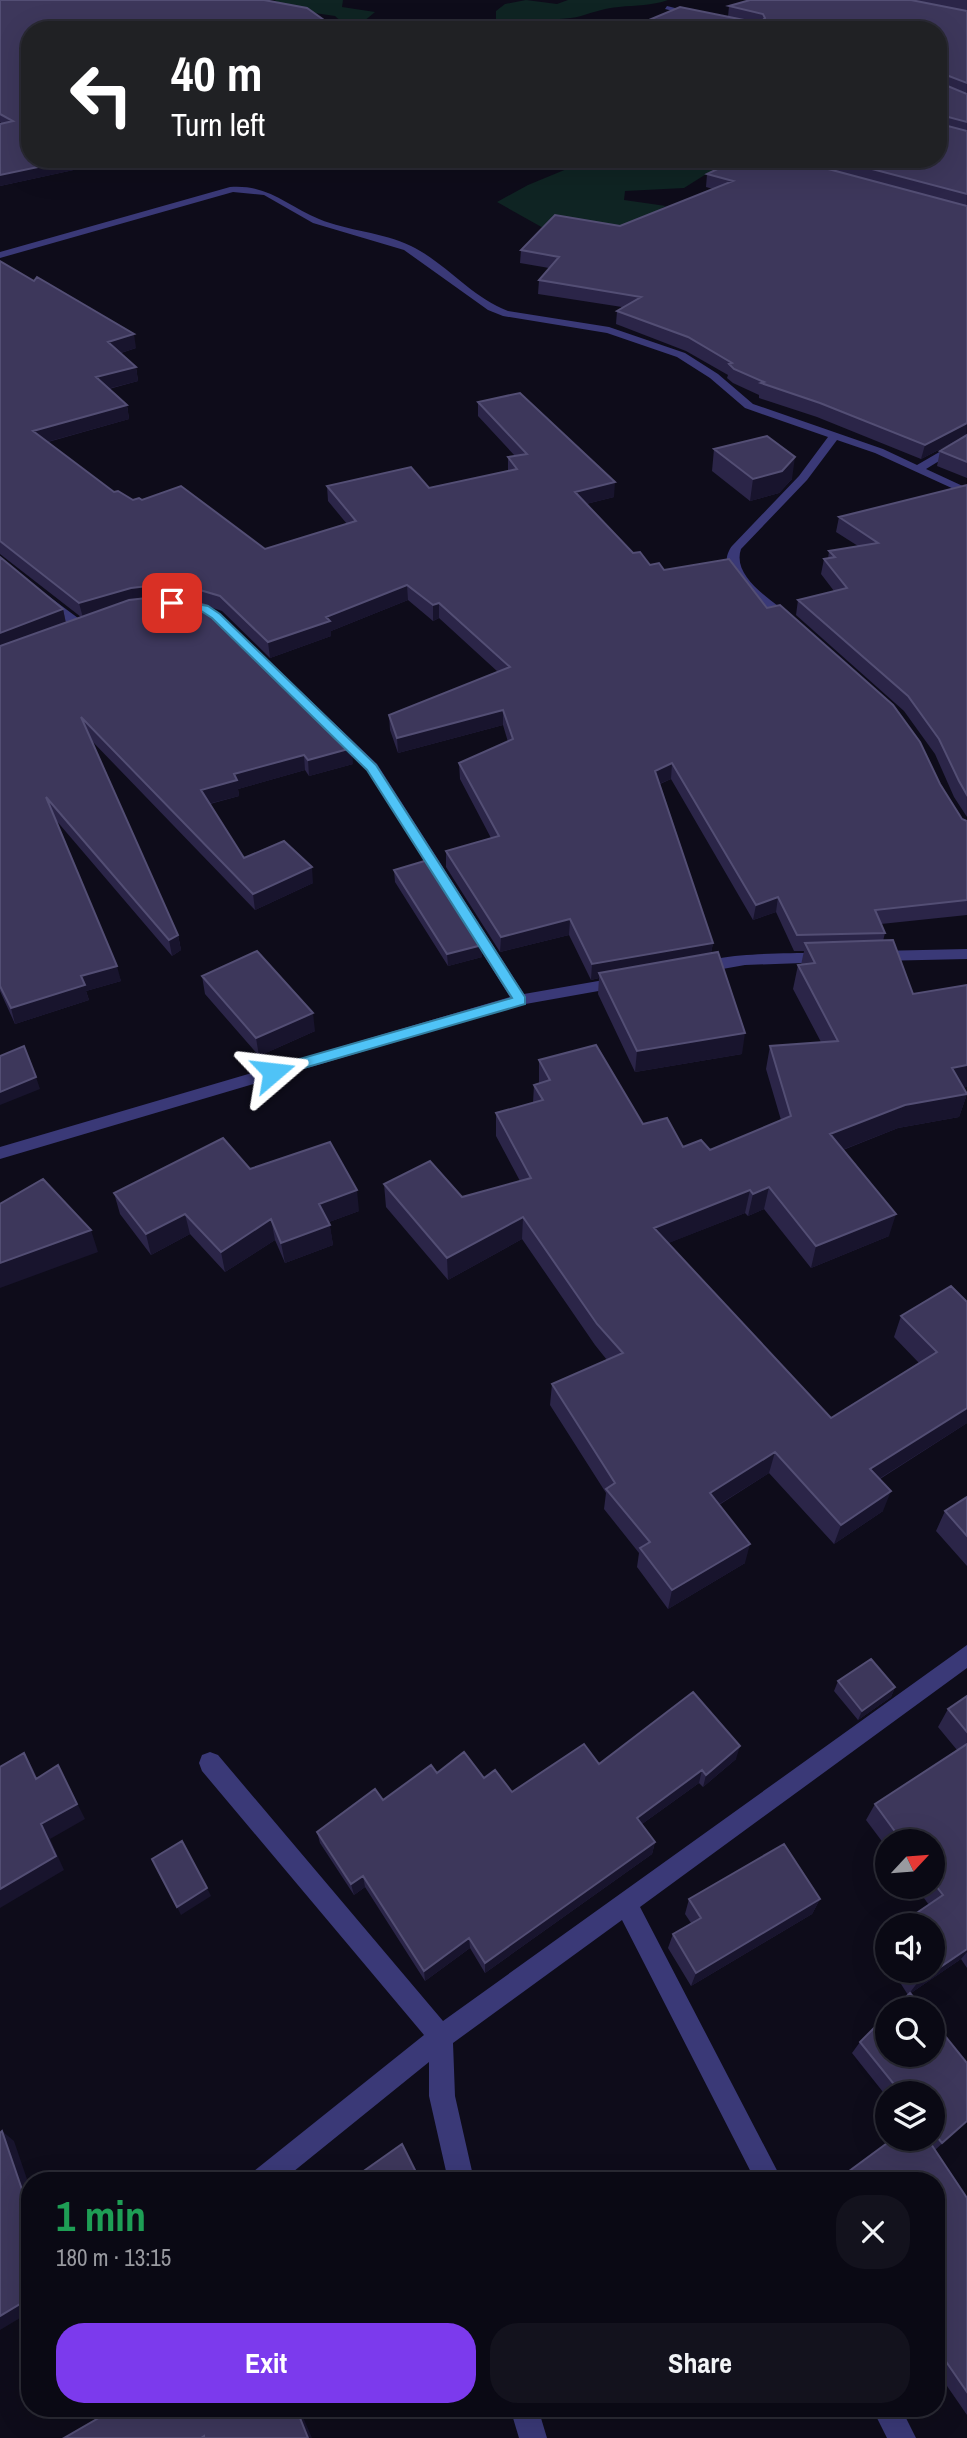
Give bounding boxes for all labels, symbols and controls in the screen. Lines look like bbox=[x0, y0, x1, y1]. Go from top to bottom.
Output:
text: 40 m bbox=[171, 40, 263, 106]
icon: left bbox=[56, 49, 147, 140]
text: Turn left bbox=[171, 103, 265, 146]
pin bbox=[142, 573, 202, 633]
icon: arrive bbox=[153, 584, 191, 622]
position arrow bbox=[236, 1035, 310, 1109]
north arrow bbox=[875, 1829, 945, 1899]
map controls bbox=[875, 1829, 945, 2151]
button: sound bbox=[875, 1913, 945, 1983]
button: search bbox=[875, 1997, 945, 2067]
button: layers bbox=[875, 2081, 945, 2151]
text: 1 min bbox=[56, 2188, 146, 2244]
button: close bbox=[836, 2195, 910, 2269]
text: 180 m · 13:15 bbox=[56, 2242, 171, 2273]
button: Exit bbox=[56, 2323, 476, 2403]
button: Share bbox=[490, 2323, 910, 2403]

